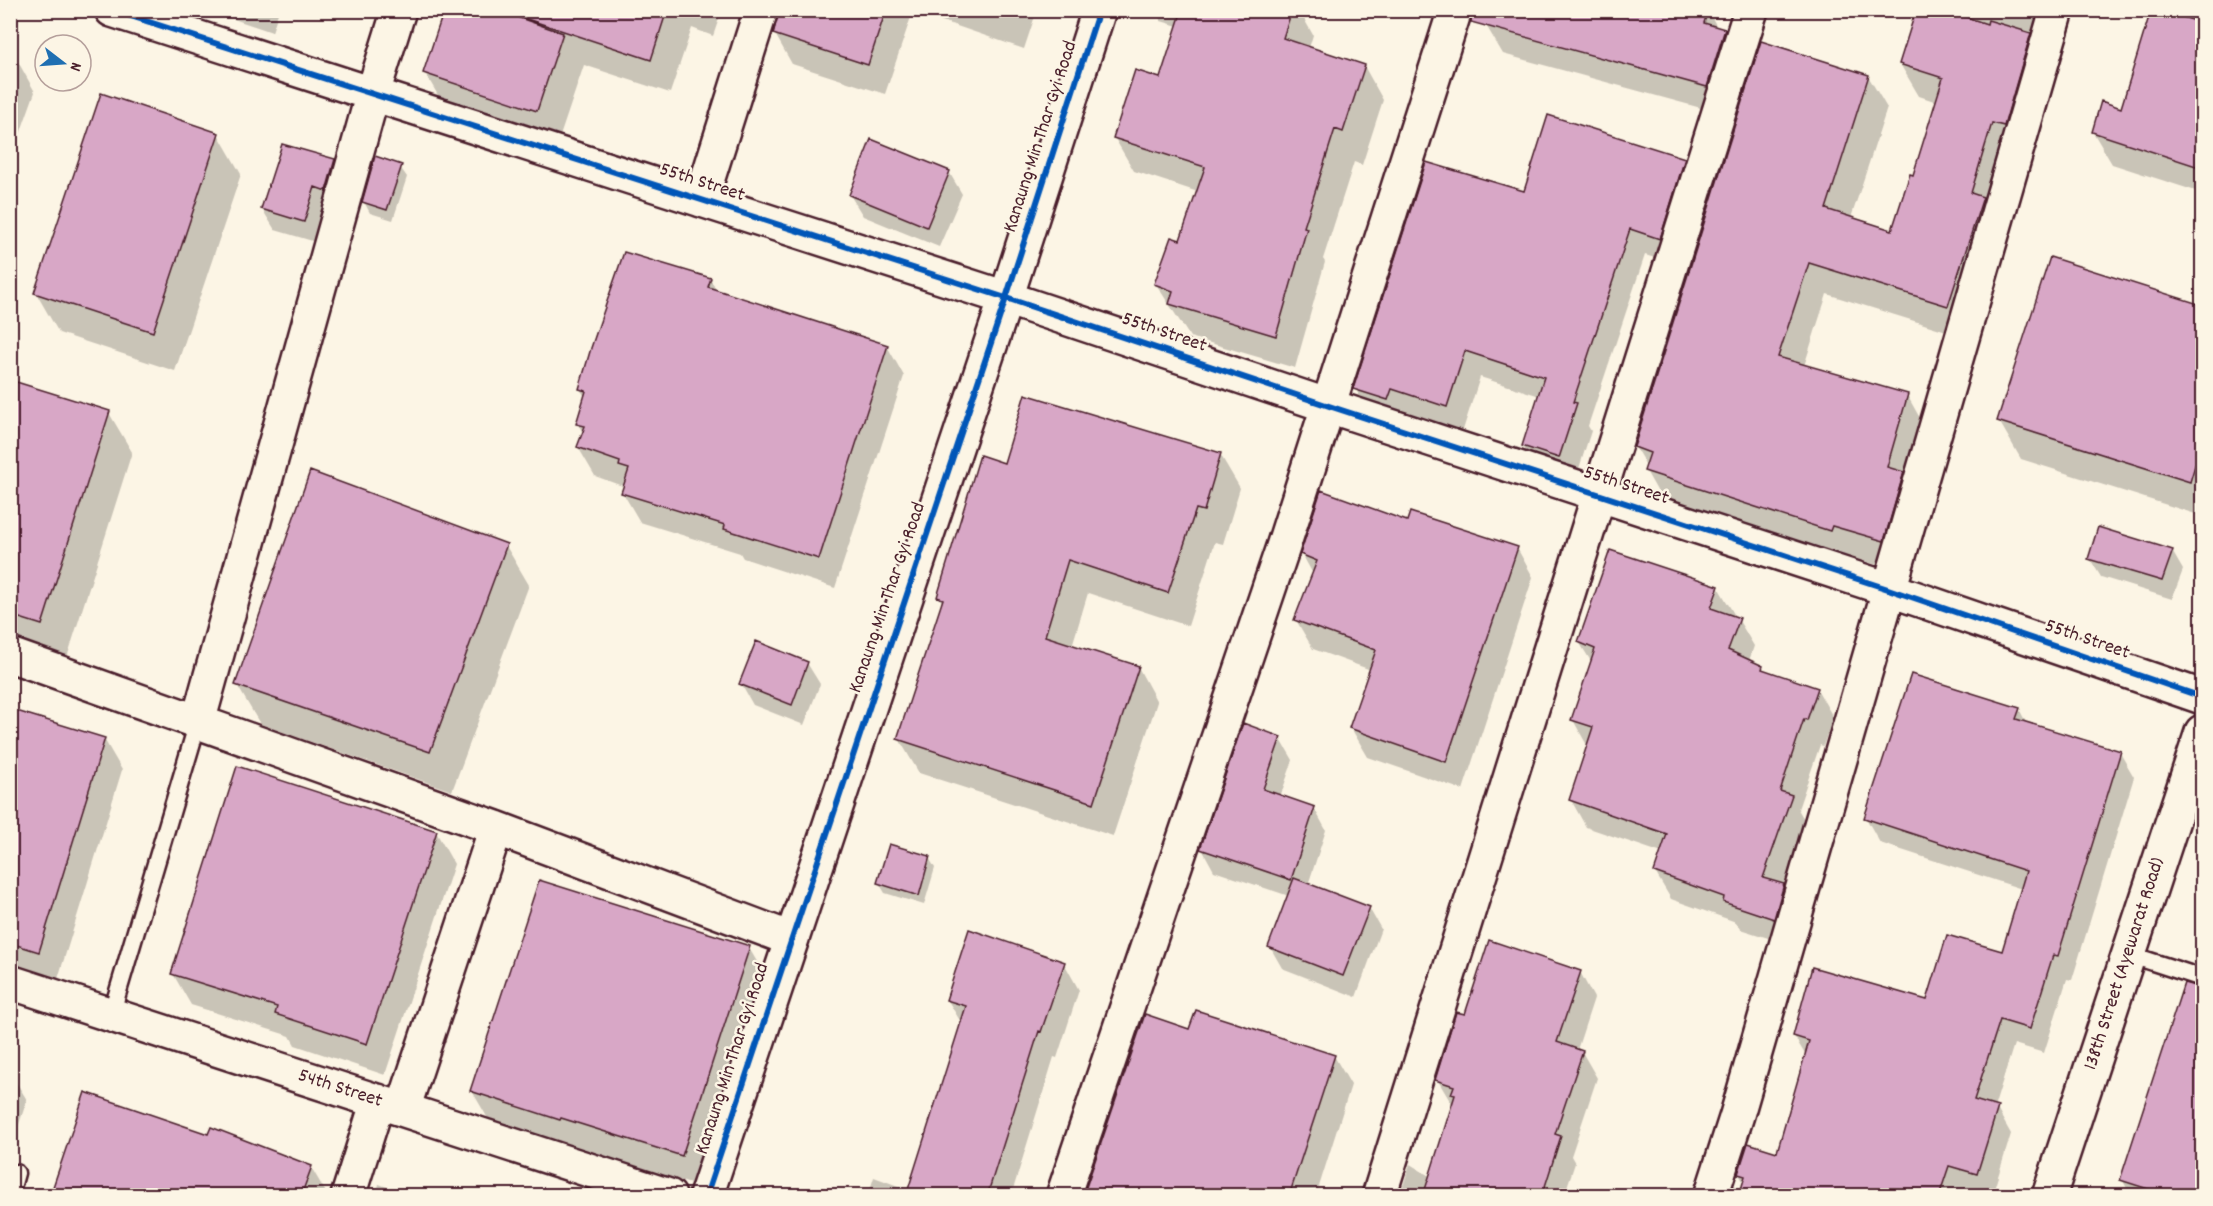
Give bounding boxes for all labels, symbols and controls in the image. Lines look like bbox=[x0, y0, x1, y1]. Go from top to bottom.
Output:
north arrow bbox=[33, 33, 93, 93]
street label: Kanaung Min Thar Gyi Road bbox=[997, 38, 1085, 236]
text: N bbox=[63, 60, 87, 74]
street label: 55th Street bbox=[656, 156, 748, 210]
street label: 55th Street bbox=[1118, 305, 1210, 361]
street label: 55th Street bbox=[1580, 459, 1672, 513]
street label: Kanaung Min Thar Gyi Road bbox=[842, 499, 934, 697]
street label: 55th Street bbox=[2041, 612, 2133, 668]
street label: 138th Street (Ayewarat Road) bbox=[2077, 854, 2173, 1074]
street label: Kanaung Min Thar Gyi Road bbox=[689, 960, 777, 1158]
street label: 54th Street bbox=[294, 1062, 386, 1116]

